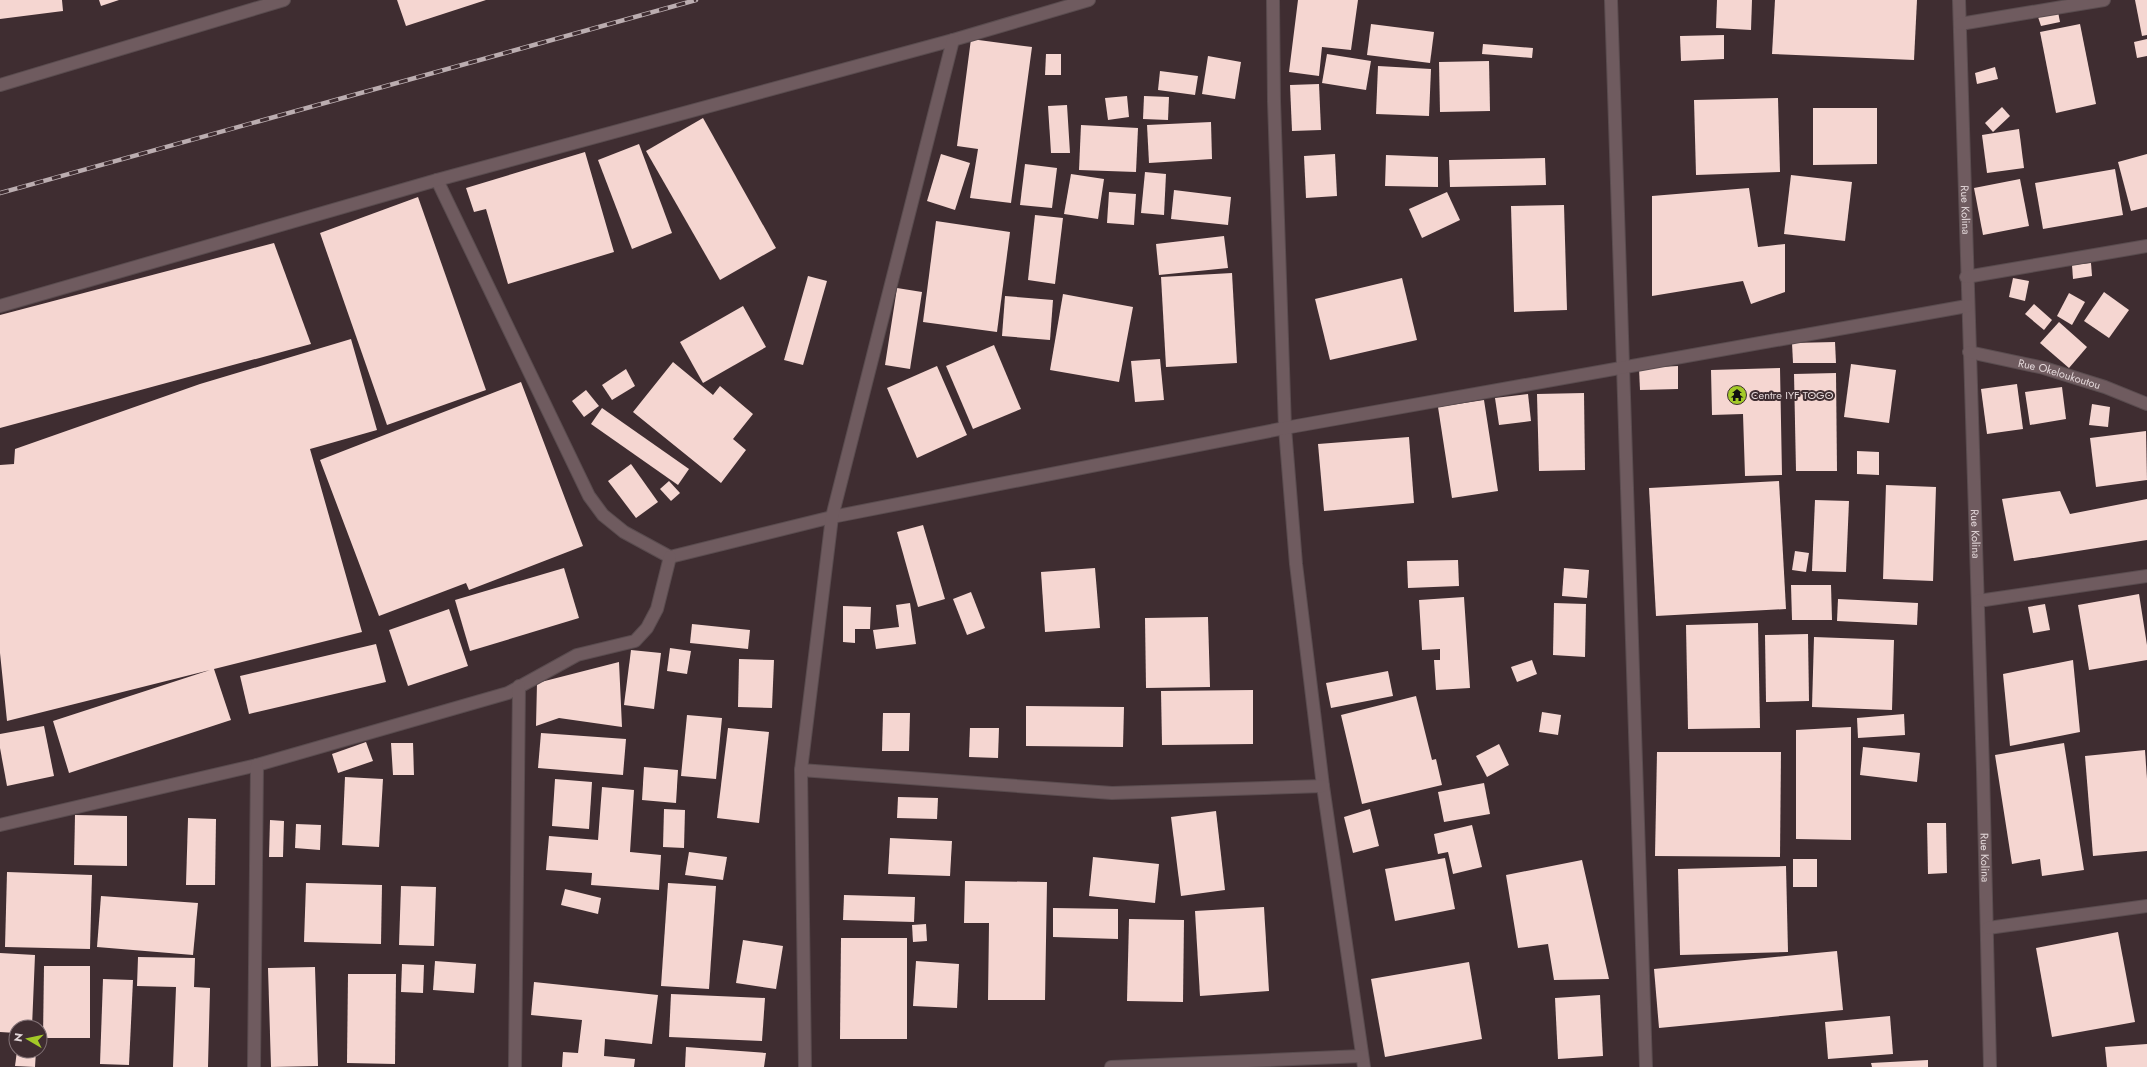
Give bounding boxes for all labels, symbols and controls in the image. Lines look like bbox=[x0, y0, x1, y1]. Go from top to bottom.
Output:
street label: Rue Kolina bbox=[1957, 185, 1974, 235]
street label: Rue Okeloukoutou bbox=[2017, 355, 2103, 393]
temple icon: Centre IYF TOGO bbox=[1726, 384, 1748, 406]
place label: Centre IYF TOGO bbox=[1751, 387, 1834, 403]
street label: Rue Kolina bbox=[1967, 509, 1984, 559]
street label: Rue Kolina bbox=[1976, 833, 1994, 882]
north arrow bbox=[8, 1019, 48, 1059]
text: N bbox=[10, 1032, 27, 1043]

